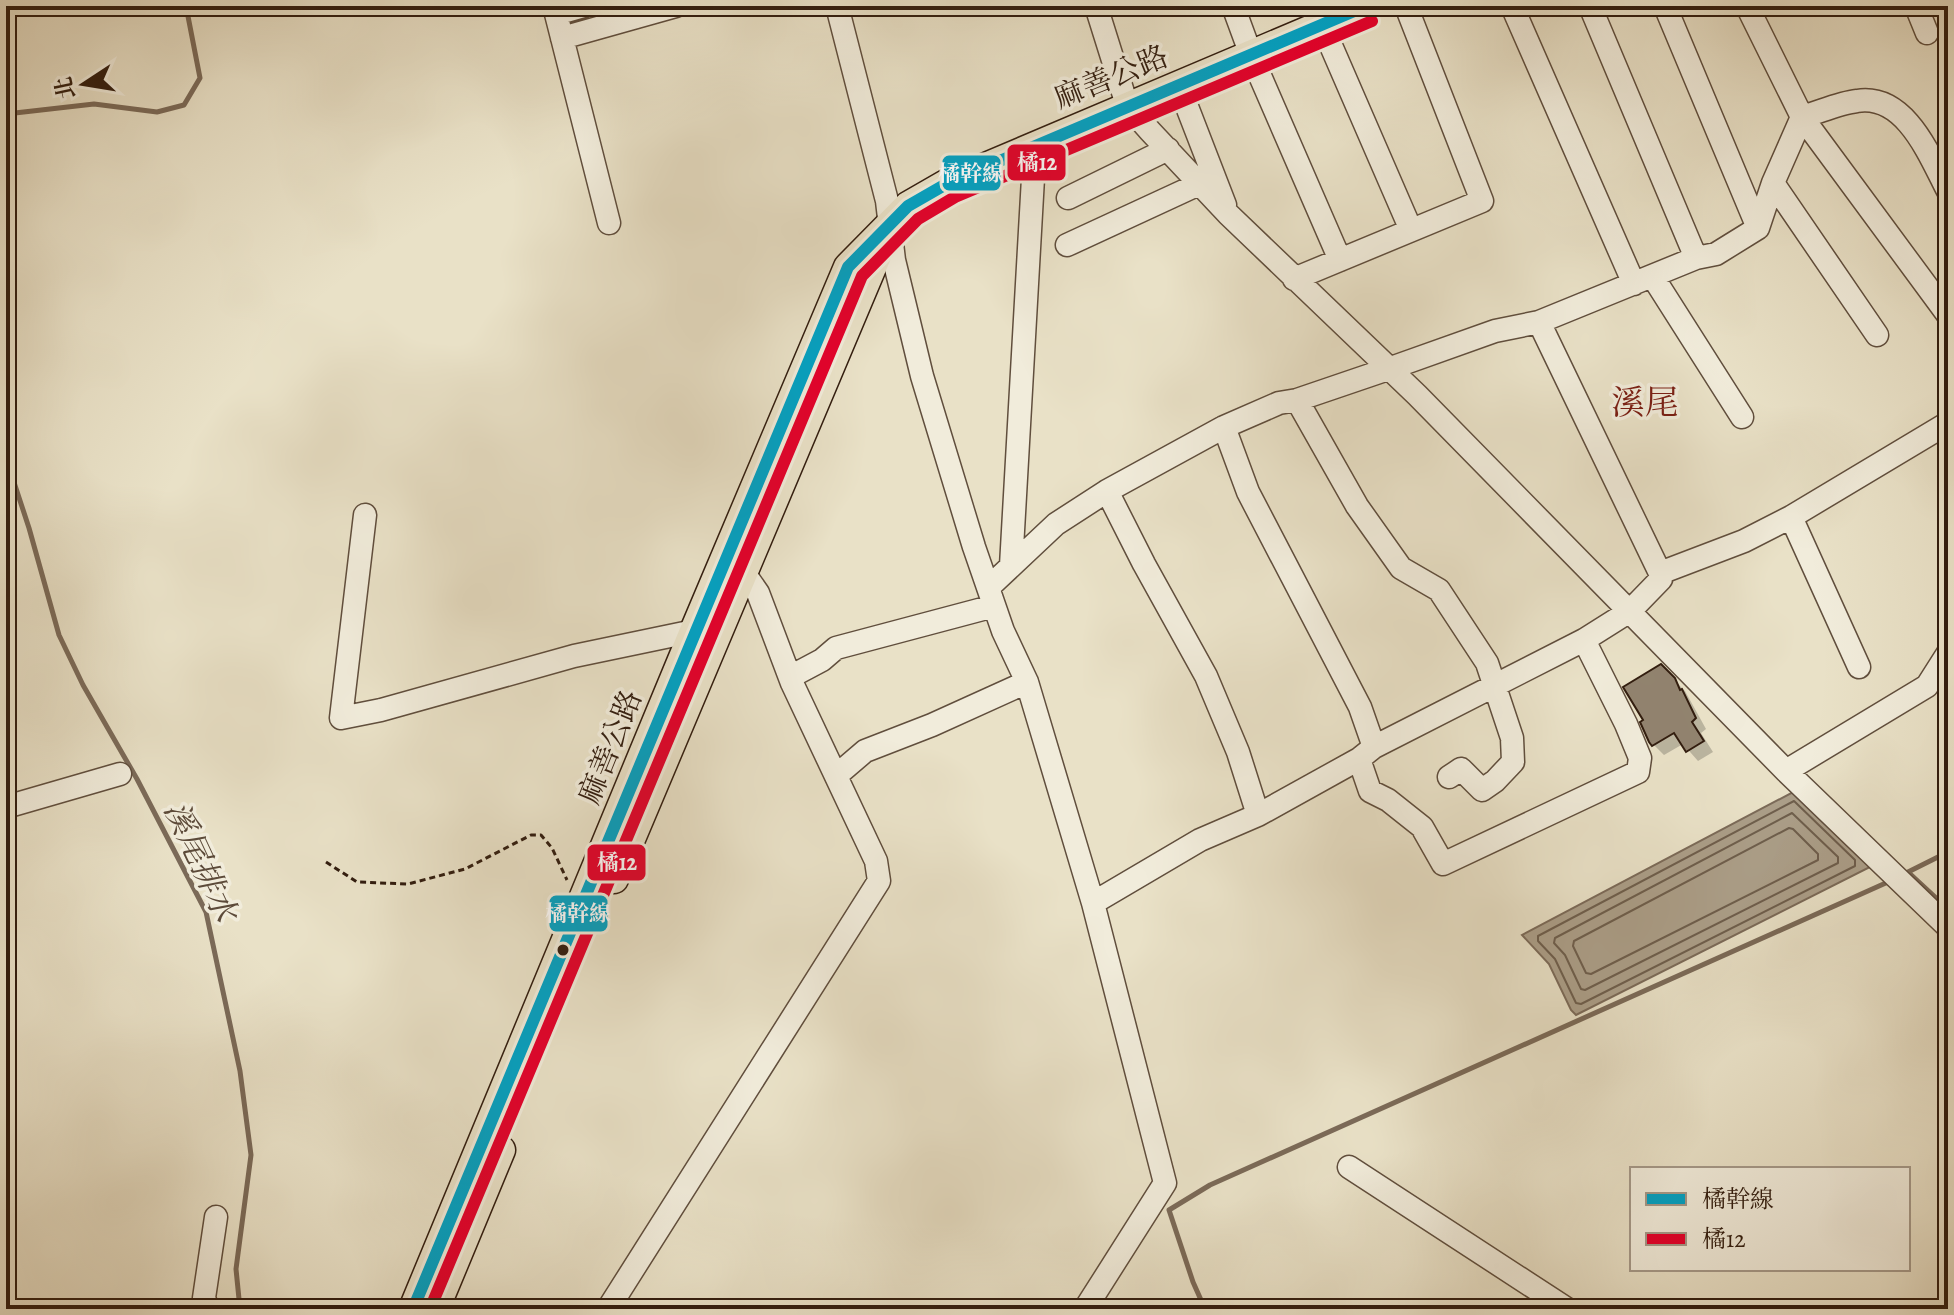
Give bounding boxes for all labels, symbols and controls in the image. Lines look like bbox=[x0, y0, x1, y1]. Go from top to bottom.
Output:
street label: 麻善公路 bbox=[1048, 36, 1174, 118]
north arrow bbox=[44, 44, 124, 124]
text: 北 bbox=[48, 74, 82, 102]
line badge: 橘12 bbox=[1006, 143, 1067, 182]
text: 橘12 bbox=[1017, 148, 1058, 178]
line badge: 橘幹線 bbox=[941, 154, 1002, 192]
text: 橘幹線 bbox=[938, 159, 1004, 189]
district label: 溪尾 bbox=[1611, 379, 1679, 426]
street label: 麻善公路 bbox=[569, 684, 651, 810]
water label: 溪尾排水 bbox=[154, 794, 249, 931]
line badge: 橘12 bbox=[586, 843, 647, 882]
text: 橘12 bbox=[597, 848, 638, 878]
line badge: 橘幹線 bbox=[548, 894, 609, 933]
text: 橘幹線 bbox=[545, 899, 611, 929]
unlabelled marker bbox=[555, 942, 571, 958]
legend bbox=[1630, 1167, 1910, 1271]
text: 橘幹線 bbox=[1702, 1183, 1774, 1215]
text: 橘12 bbox=[1702, 1223, 1746, 1255]

